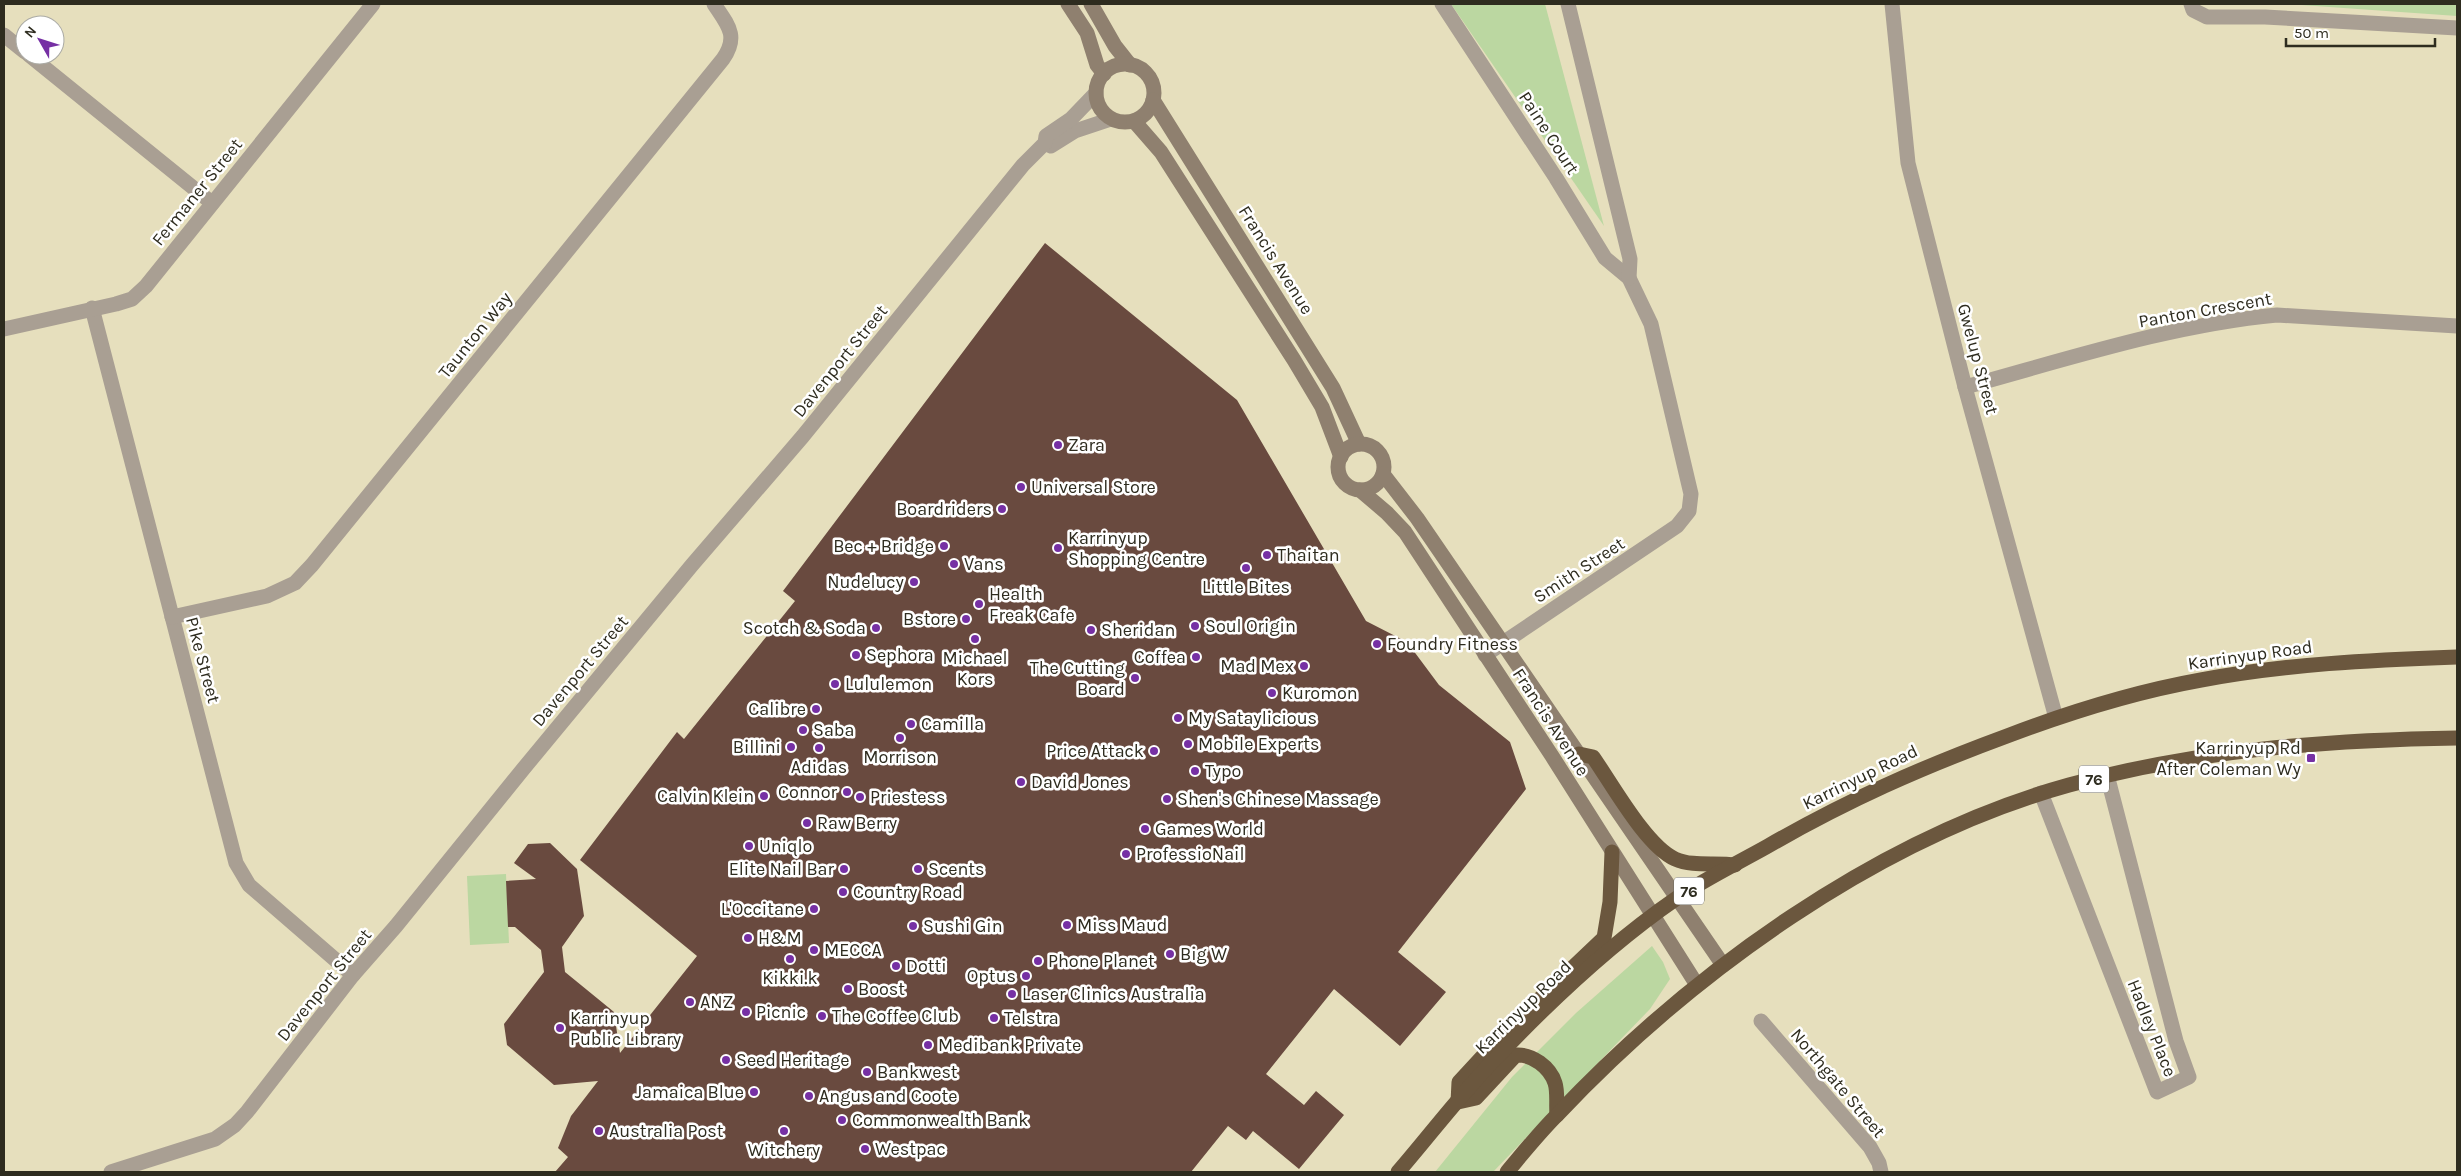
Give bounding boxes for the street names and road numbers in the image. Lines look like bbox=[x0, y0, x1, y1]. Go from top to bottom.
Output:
street label: Paine Court bbox=[1514, 87, 1584, 179]
street label: Fermaner Street bbox=[147, 134, 247, 250]
street label: Francis Avenue bbox=[1234, 201, 1318, 319]
street label: Taunton Way bbox=[434, 287, 517, 383]
street label: Panton Crescent bbox=[2137, 287, 2274, 333]
street label: Davenport Street bbox=[788, 300, 892, 422]
street label: Gwelup Street bbox=[1953, 301, 2003, 417]
street label: Smith Street bbox=[1529, 532, 1629, 608]
street label: Davenport Street bbox=[527, 611, 633, 731]
street label: Pike Street bbox=[181, 614, 225, 706]
street label: Karrinyup Road bbox=[2186, 635, 2314, 675]
street label: Francis Avenue bbox=[1508, 664, 1594, 780]
street label: Karrinyup Road bbox=[1799, 740, 1921, 814]
road number: 76 bbox=[2079, 766, 2109, 792]
road number: 76 bbox=[1674, 878, 1704, 904]
street label: Davenport Street bbox=[272, 924, 376, 1046]
street label: Karrinyup Road bbox=[1470, 955, 1576, 1059]
street label: Hadley Place bbox=[2123, 976, 2181, 1080]
street label: Northgate Street bbox=[1786, 1024, 1890, 1142]

